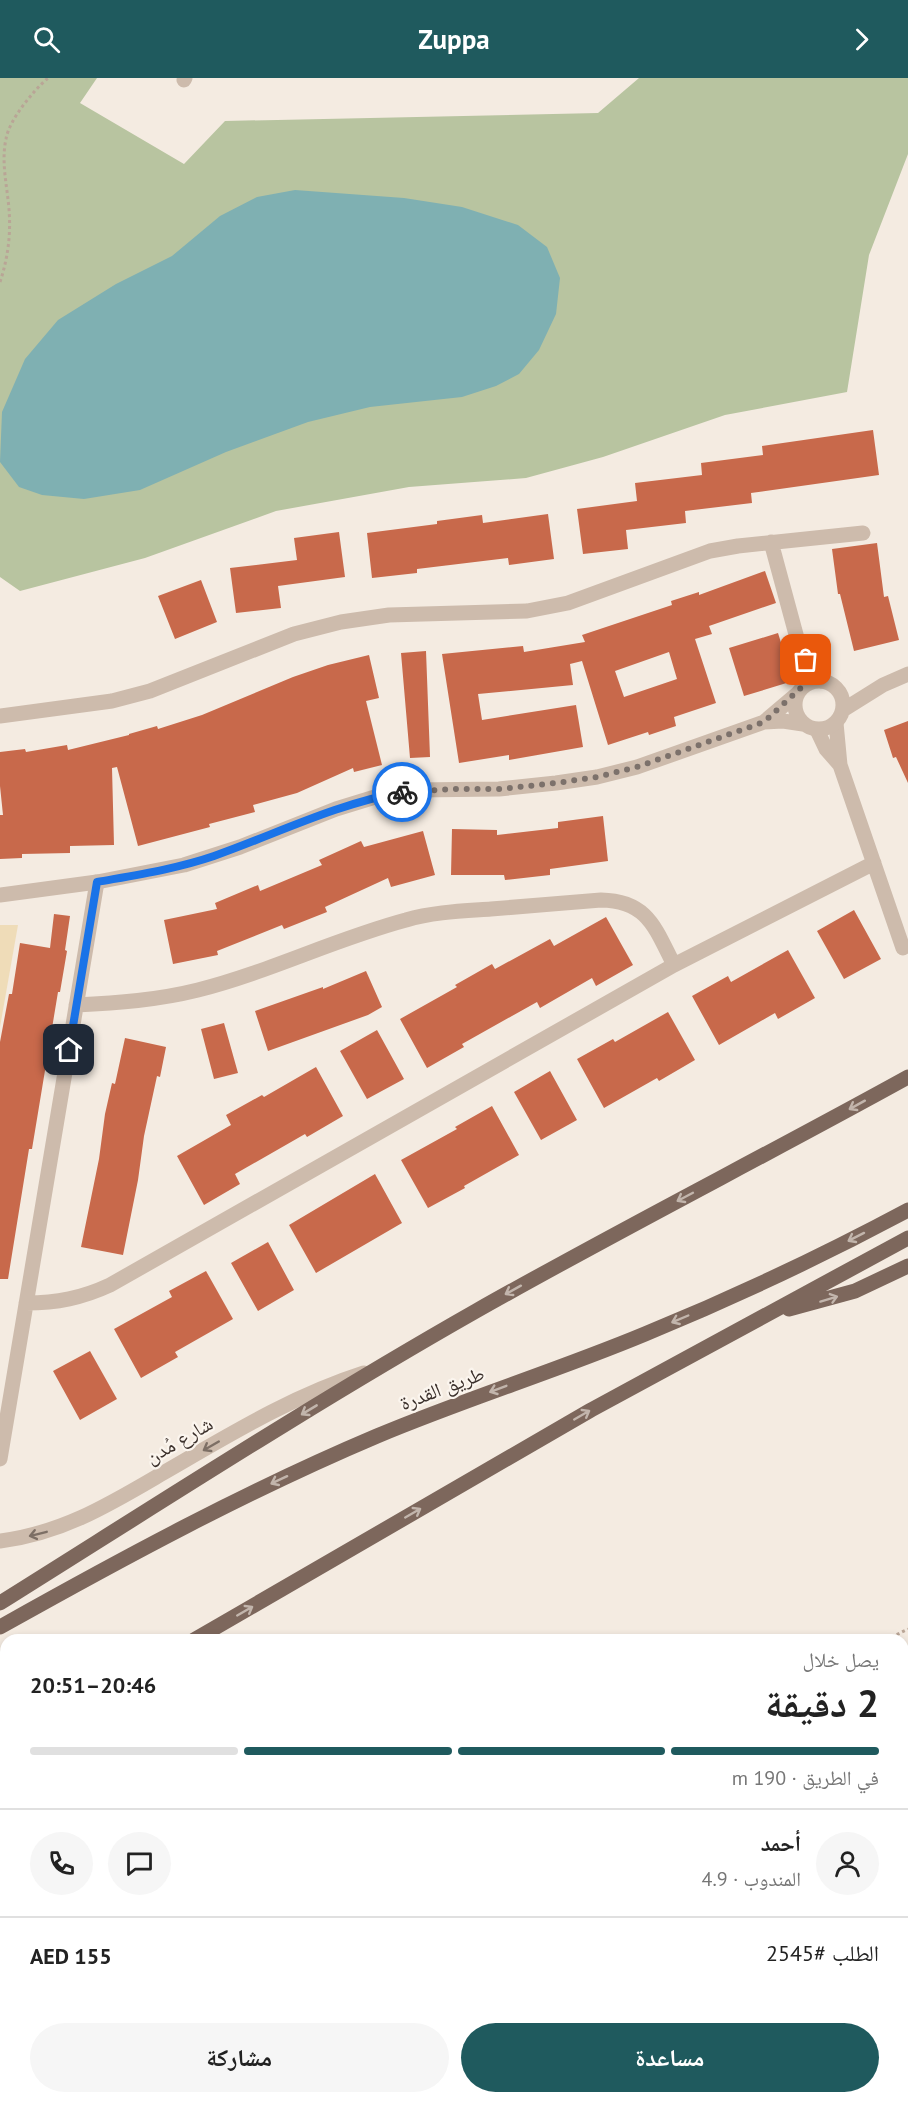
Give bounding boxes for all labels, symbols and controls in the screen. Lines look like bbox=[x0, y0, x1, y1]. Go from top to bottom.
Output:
text: Zuppa bbox=[418, 22, 490, 56]
icon: search bbox=[30, 23, 63, 56]
icon: forward bbox=[845, 23, 878, 56]
pin bbox=[780, 634, 831, 685]
icon: bag bbox=[789, 643, 822, 676]
courier bbox=[372, 762, 432, 822]
icon: bike bbox=[386, 776, 419, 809]
pin bbox=[43, 1024, 94, 1075]
icon: home bbox=[52, 1033, 85, 1066]
one-way arrow bbox=[848, 1100, 866, 1111]
one-way arrow bbox=[676, 1192, 694, 1203]
one-way arrow bbox=[848, 1232, 866, 1243]
one-way arrow bbox=[505, 1284, 522, 1296]
one-way arrow bbox=[819, 1293, 838, 1304]
one-way arrow bbox=[671, 1314, 689, 1326]
street label: طريق القدرة bbox=[396, 1360, 488, 1416]
one-way arrow bbox=[489, 1384, 507, 1395]
one-way arrow bbox=[301, 1404, 318, 1416]
one-way arrow bbox=[573, 1409, 590, 1421]
street label: شارع مُدن bbox=[141, 1410, 217, 1470]
one-way arrow bbox=[203, 1440, 220, 1452]
one-way arrow bbox=[270, 1475, 288, 1487]
one-way arrow bbox=[404, 1507, 422, 1518]
one-way arrow bbox=[29, 1528, 48, 1540]
one-way arrow bbox=[236, 1604, 253, 1616]
text: يصل خلال bbox=[803, 1647, 879, 1673]
text: 20:46–20:51 bbox=[30, 1671, 156, 1699]
text: 2 دقيقة bbox=[765, 1677, 879, 1728]
text: في الطريق · 190 m bbox=[732, 1765, 879, 1791]
text: أحمد bbox=[761, 1829, 801, 1857]
button: phone bbox=[30, 1832, 93, 1895]
button: chat bbox=[108, 1832, 171, 1895]
button: person bbox=[816, 1832, 879, 1895]
text: المندوب · 4.9 bbox=[702, 1866, 801, 1892]
text: الطلب #2545 bbox=[766, 1939, 879, 1967]
text: AED 155 bbox=[30, 1942, 112, 1970]
button: مشاركة bbox=[30, 2023, 449, 2092]
button: مساعدة bbox=[461, 2023, 879, 2092]

